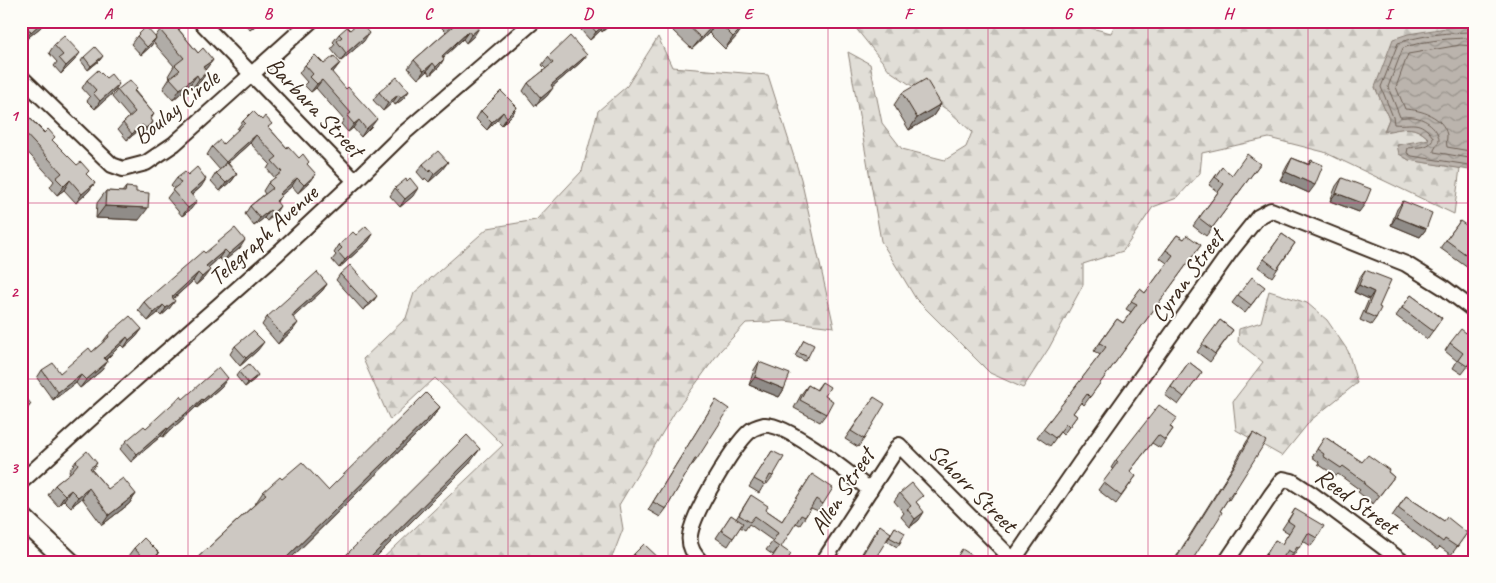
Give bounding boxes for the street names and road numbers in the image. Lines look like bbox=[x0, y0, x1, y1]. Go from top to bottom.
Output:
street label: Barbara Street bbox=[260, 50, 372, 166]
street label: Boulay Circle bbox=[127, 62, 227, 151]
street label: Telegraph Avenue bbox=[202, 177, 325, 292]
street label: Cyran Street bbox=[1143, 221, 1232, 328]
street label: Schorr Street bbox=[922, 437, 1025, 540]
street label: Allen Street bbox=[803, 440, 883, 540]
street label: Reed Street bbox=[1310, 461, 1406, 542]

